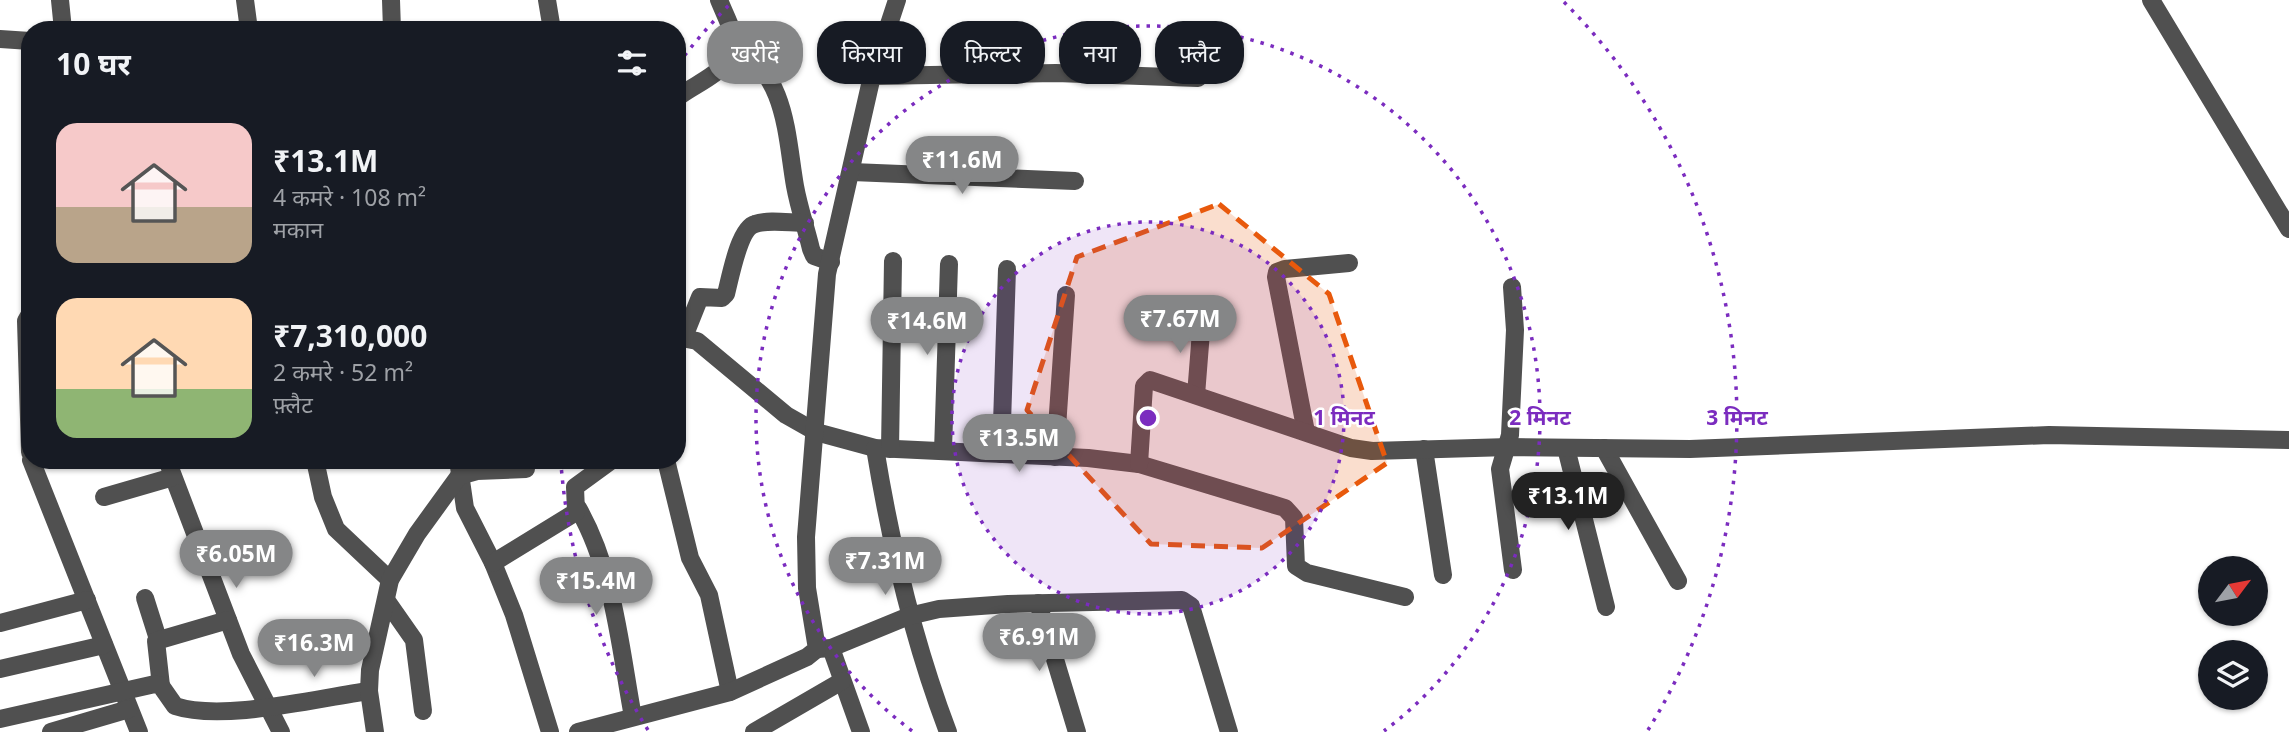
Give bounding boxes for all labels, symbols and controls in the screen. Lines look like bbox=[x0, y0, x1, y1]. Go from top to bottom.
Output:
chip: खरीदें bbox=[707, 21, 803, 84]
chip: किराया bbox=[817, 21, 926, 84]
chip: फ़िल्टर bbox=[940, 21, 1045, 84]
chip: नया bbox=[1059, 21, 1141, 84]
chip: फ़्लैट bbox=[1155, 21, 1244, 84]
text: 10 घर bbox=[56, 43, 131, 84]
icon: filters bbox=[613, 44, 651, 82]
pin: ₹11.6M bbox=[905, 136, 1019, 196]
text: ₹13.1M bbox=[273, 140, 378, 181]
text: ₹11.6M bbox=[922, 143, 1002, 175]
icon: home bbox=[112, 151, 196, 235]
text: 4 कमरे · 108 m² bbox=[273, 181, 426, 213]
text: मकान bbox=[273, 213, 323, 245]
pin: ₹7.67M bbox=[1123, 296, 1237, 355]
pin: ₹14.6M bbox=[870, 298, 984, 357]
text: ₹7.67M bbox=[1140, 302, 1220, 334]
text: ₹14.6M bbox=[887, 304, 967, 336]
text: ₹7,310,000 bbox=[273, 315, 427, 356]
icon: home bbox=[112, 326, 196, 410]
text: 2 कमरे · 52 m² bbox=[273, 356, 413, 388]
text: फ़्लैट bbox=[273, 388, 313, 420]
text: 1 मिनट bbox=[1313, 403, 1375, 431]
text: 2 मिनट bbox=[1509, 403, 1571, 431]
text: 3 मिनट bbox=[1706, 403, 1768, 431]
centre of rings bbox=[1136, 406, 1160, 430]
pin: ₹13.5M bbox=[962, 414, 1076, 474]
text: ₹13.5M bbox=[979, 421, 1059, 453]
pin: ₹13.1M bbox=[1511, 472, 1625, 532]
text: ₹13.1M bbox=[1528, 479, 1608, 511]
pin: ₹6.05M bbox=[179, 530, 293, 590]
text: ₹6.05M bbox=[196, 537, 276, 569]
pin: ₹7.31M bbox=[828, 538, 942, 597]
text: ₹7.31M bbox=[845, 544, 925, 576]
north arrow bbox=[2198, 556, 2268, 626]
map controls bbox=[2198, 556, 2268, 710]
pin: ₹15.4M bbox=[539, 558, 653, 617]
text: ₹15.4M bbox=[556, 564, 636, 596]
pin: ₹6.91M bbox=[982, 614, 1096, 673]
pin: ₹16.3M bbox=[257, 620, 371, 679]
text: ₹6.91M bbox=[999, 620, 1079, 652]
text: ₹16.3M bbox=[274, 626, 354, 658]
button: layers bbox=[2198, 640, 2268, 710]

